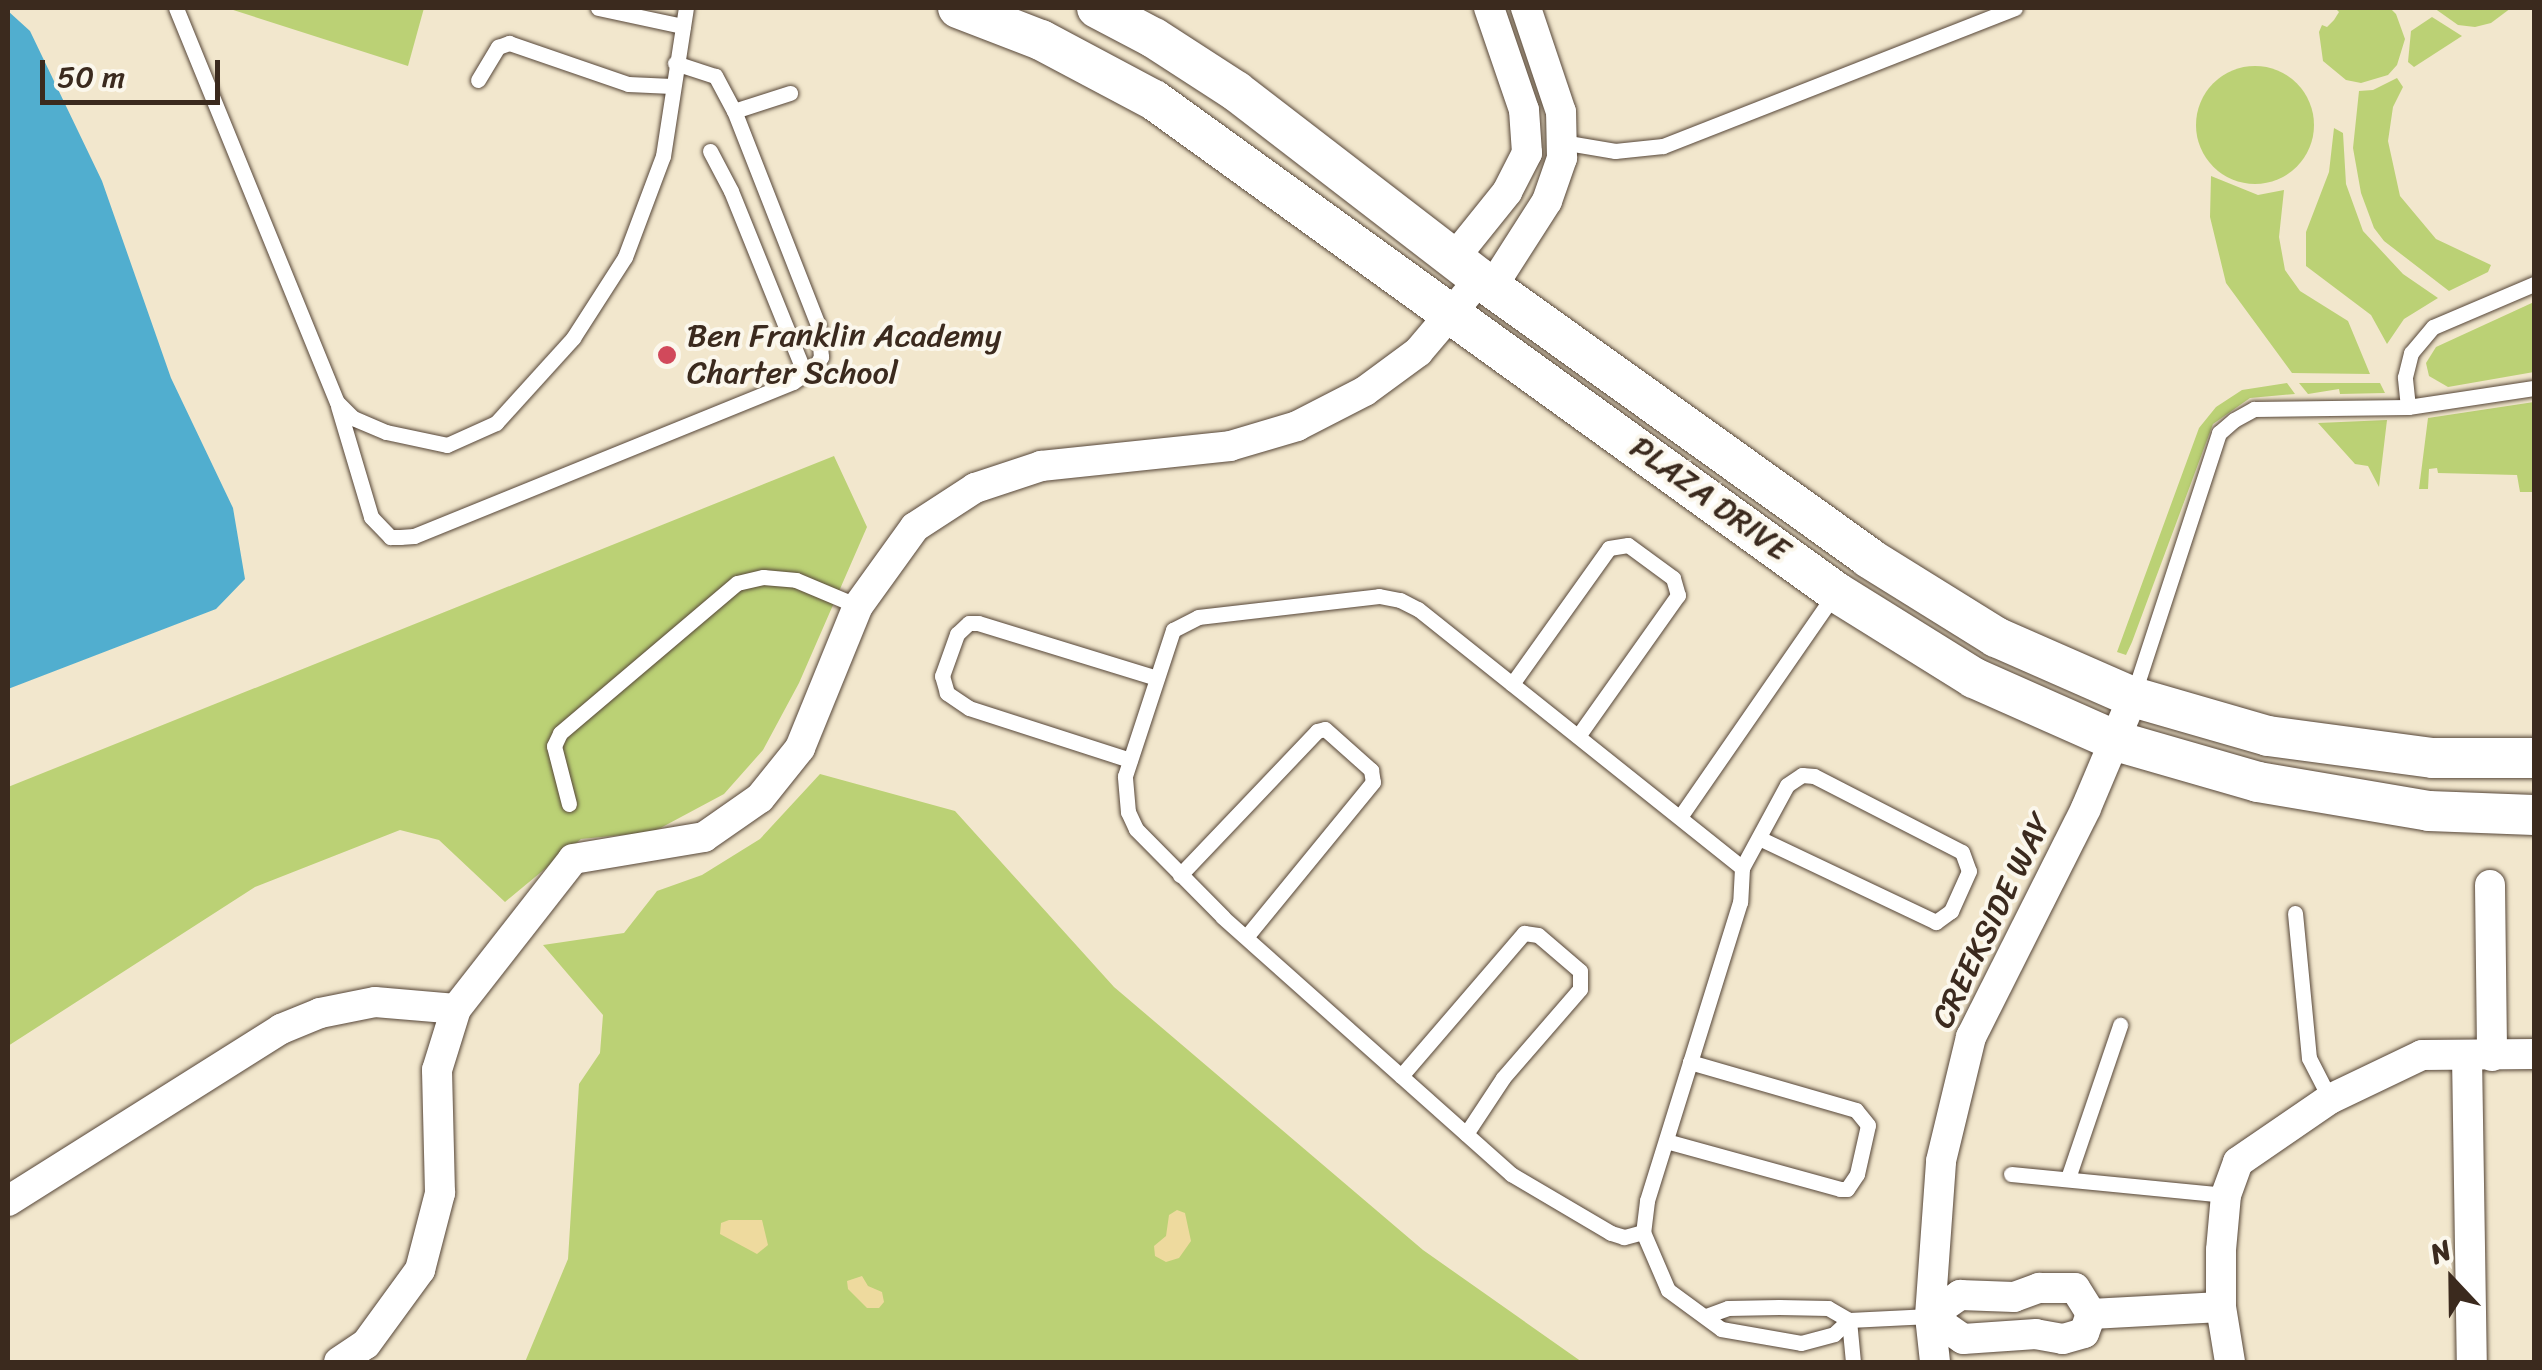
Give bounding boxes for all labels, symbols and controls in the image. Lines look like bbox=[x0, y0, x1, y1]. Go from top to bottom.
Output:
scale bar bbox=[45, 40, 225, 102]
text: 50 m bbox=[57, 50, 125, 104]
place label: Ben Franklin Academy Charter School bbox=[687, 318, 1001, 393]
marker: Ben Franklin Academy Charter School bbox=[656, 344, 678, 366]
street label: PLAZA DRIVE bbox=[1622, 427, 1798, 571]
street label: CREEKSIDE WAY bbox=[1924, 809, 2060, 1033]
text: N bbox=[2422, 1225, 2459, 1278]
north arrow bbox=[2402, 1230, 2502, 1330]

